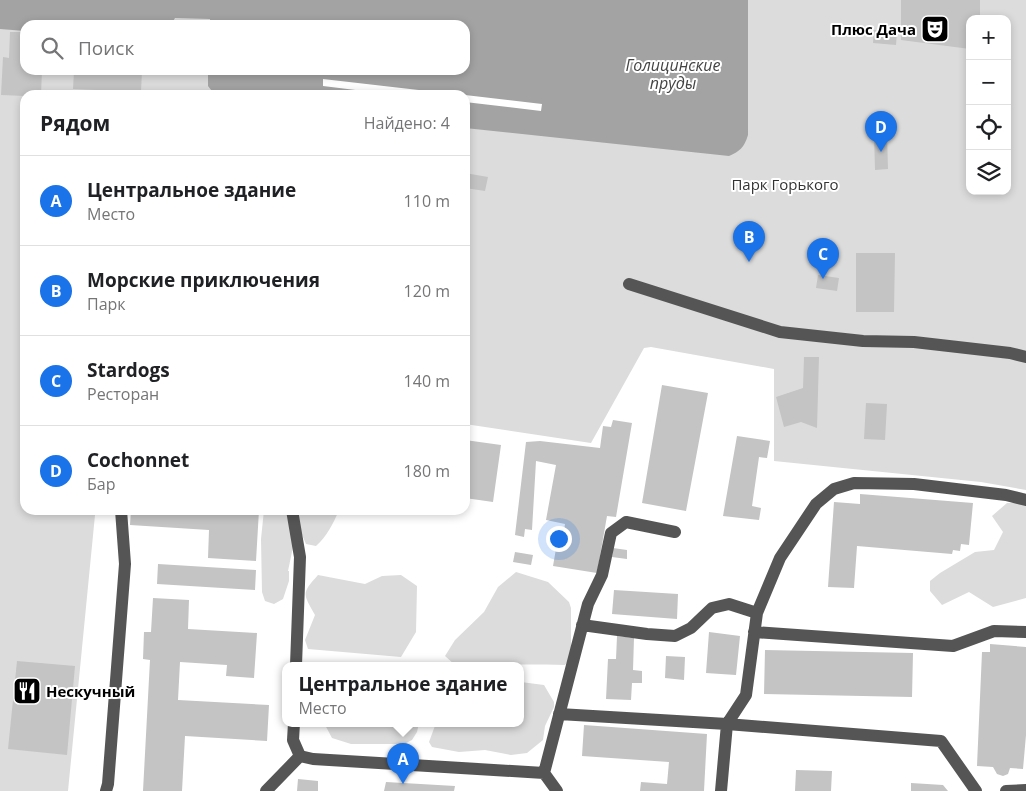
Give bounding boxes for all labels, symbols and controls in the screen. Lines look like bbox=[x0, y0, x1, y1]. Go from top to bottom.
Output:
theatre icon: Плюс Дача bbox=[920, 14, 950, 44]
map controls bbox=[966, 15, 1011, 195]
button: + bbox=[966, 15, 1011, 60]
place label: Плюс Дача bbox=[831, 19, 916, 39]
search box bbox=[20, 20, 470, 75]
icon: search bbox=[38, 34, 66, 62]
text: Поиск bbox=[78, 35, 134, 61]
water label: Голицинские пруды bbox=[626, 54, 720, 94]
button: − bbox=[966, 60, 1011, 105]
button: locate bbox=[966, 105, 1011, 150]
text: Рядом bbox=[40, 109, 110, 137]
pin: D bbox=[865, 111, 897, 152]
text: Найдено: 4 bbox=[364, 112, 450, 134]
button: layers bbox=[966, 150, 1011, 195]
park label: Парк Горького bbox=[731, 174, 839, 194]
text: Центральное здание bbox=[87, 177, 296, 203]
text: A bbox=[50, 190, 62, 212]
text: 110 m bbox=[404, 190, 450, 212]
text: Место bbox=[87, 203, 135, 225]
pin: B bbox=[733, 221, 765, 262]
pin: C bbox=[807, 238, 839, 279]
text: Морские приключения bbox=[87, 267, 320, 293]
text: B bbox=[51, 280, 61, 302]
text: 120 m bbox=[404, 280, 450, 302]
text: Парк bbox=[87, 293, 126, 315]
text: Stardogs bbox=[87, 357, 170, 383]
text: C bbox=[51, 370, 61, 392]
text: 140 m bbox=[404, 370, 450, 392]
text: Ресторан bbox=[87, 383, 159, 405]
text: Cochonnet bbox=[87, 447, 189, 473]
text: D bbox=[50, 460, 62, 482]
text: 180 m bbox=[404, 460, 450, 482]
text: Бар bbox=[87, 473, 115, 495]
your location bbox=[546, 526, 572, 552]
popup bbox=[282, 662, 524, 727]
text: Центральное здание bbox=[298, 671, 508, 697]
restaurant icon: Нескучный bbox=[12, 676, 42, 706]
place label: Нескучный bbox=[46, 681, 135, 701]
text: Место bbox=[298, 697, 347, 719]
pin: A bbox=[387, 743, 419, 784]

